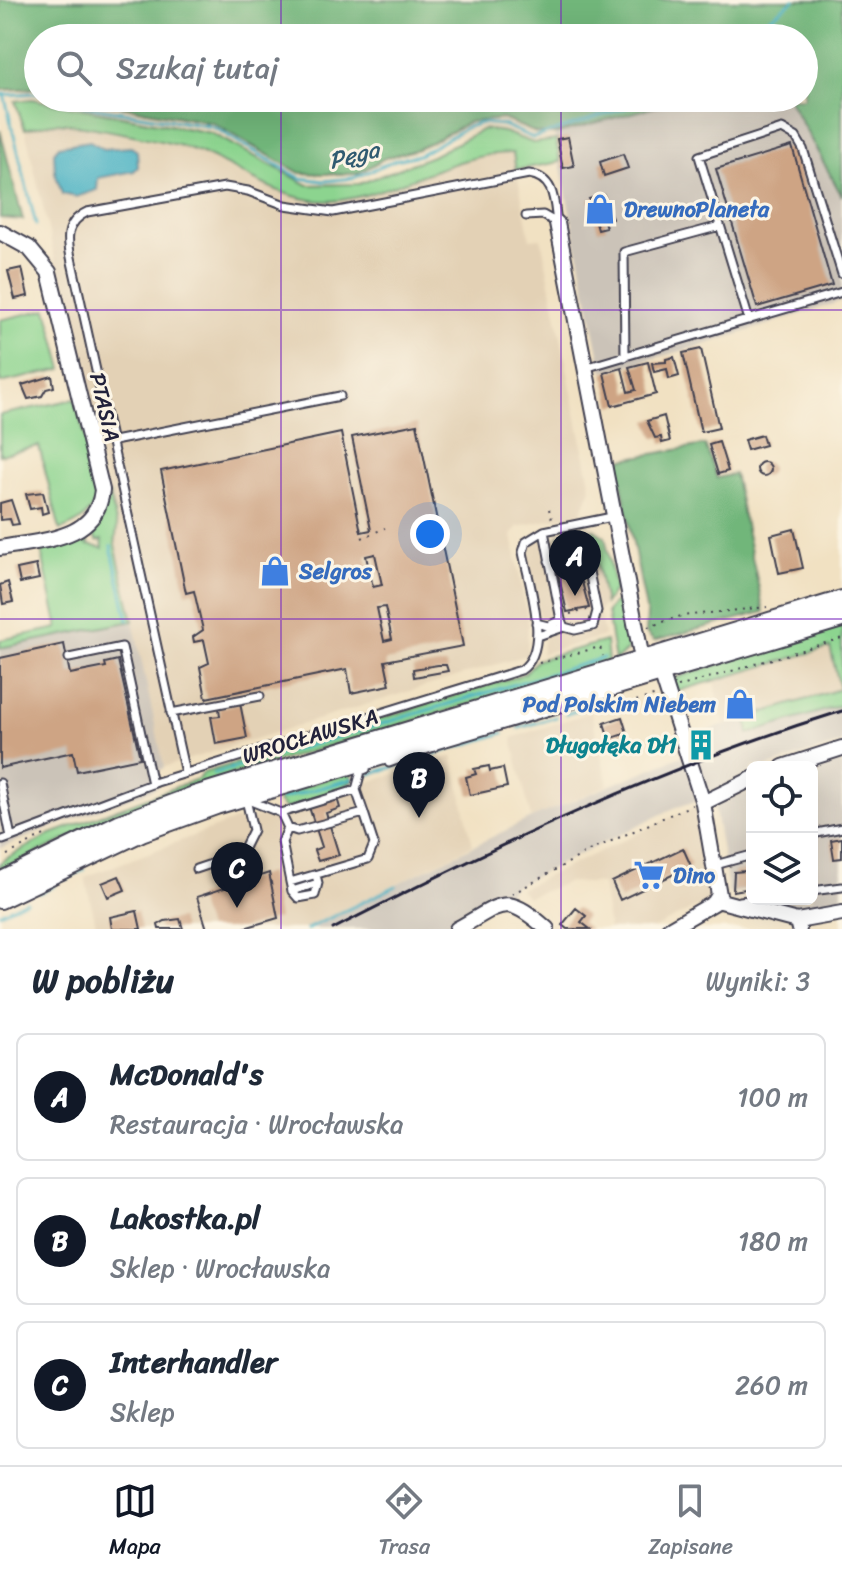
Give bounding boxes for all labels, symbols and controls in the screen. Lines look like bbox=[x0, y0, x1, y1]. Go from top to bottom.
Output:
search box bbox=[24, 24, 818, 112]
text: Szukaj tutaj bbox=[116, 41, 279, 95]
icon: search bbox=[52, 46, 96, 90]
water label: Pęga bbox=[324, 128, 386, 182]
place label: DrewnoPlaneta bbox=[624, 190, 770, 229]
shop icon: DrewnoPlaneta bbox=[583, 192, 617, 226]
street label: PTASIA bbox=[78, 369, 132, 445]
your location bbox=[410, 514, 450, 554]
pin: A bbox=[549, 530, 601, 596]
place label: Selgros bbox=[298, 552, 373, 591]
shop icon: Selgros bbox=[258, 554, 292, 588]
place label: Pod Polskim Niebem bbox=[523, 685, 716, 724]
shop icon: Pod Polskim Niebem bbox=[723, 687, 757, 721]
street label: WROCŁAWSKA bbox=[237, 697, 383, 775]
place label: Długołęka Dł1 bbox=[546, 726, 678, 765]
building icon: Długołęka Dł1 bbox=[684, 728, 718, 762]
pin: B bbox=[393, 752, 445, 818]
map controls bbox=[746, 761, 818, 905]
button: locate bbox=[746, 761, 818, 833]
button: layers bbox=[746, 833, 818, 905]
pin: C bbox=[211, 842, 263, 908]
place label: Dino bbox=[673, 856, 716, 895]
supermarket icon: Dino bbox=[632, 858, 666, 892]
text: W pobliżu bbox=[32, 951, 174, 1011]
text: Wyniki: 3 bbox=[705, 958, 810, 1004]
text: McDonald's bbox=[110, 1047, 263, 1101]
text: A bbox=[51, 1074, 69, 1120]
text: 100 m bbox=[737, 1074, 808, 1120]
text: Restauracja · Wrocławska bbox=[110, 1101, 403, 1147]
text: Lakostka.pl bbox=[110, 1191, 260, 1245]
text: B bbox=[52, 1218, 68, 1264]
text: 180 m bbox=[738, 1218, 808, 1264]
text: Sklep · Wrocławska bbox=[110, 1245, 330, 1291]
text: Interhandler bbox=[110, 1335, 277, 1389]
text: C bbox=[52, 1362, 68, 1408]
text: 260 m bbox=[735, 1362, 808, 1408]
text: Sklep bbox=[110, 1389, 175, 1435]
tab: Mapa bbox=[109, 1479, 161, 1566]
tab: Trasa bbox=[379, 1479, 430, 1566]
tab: Zapisane bbox=[648, 1479, 733, 1566]

